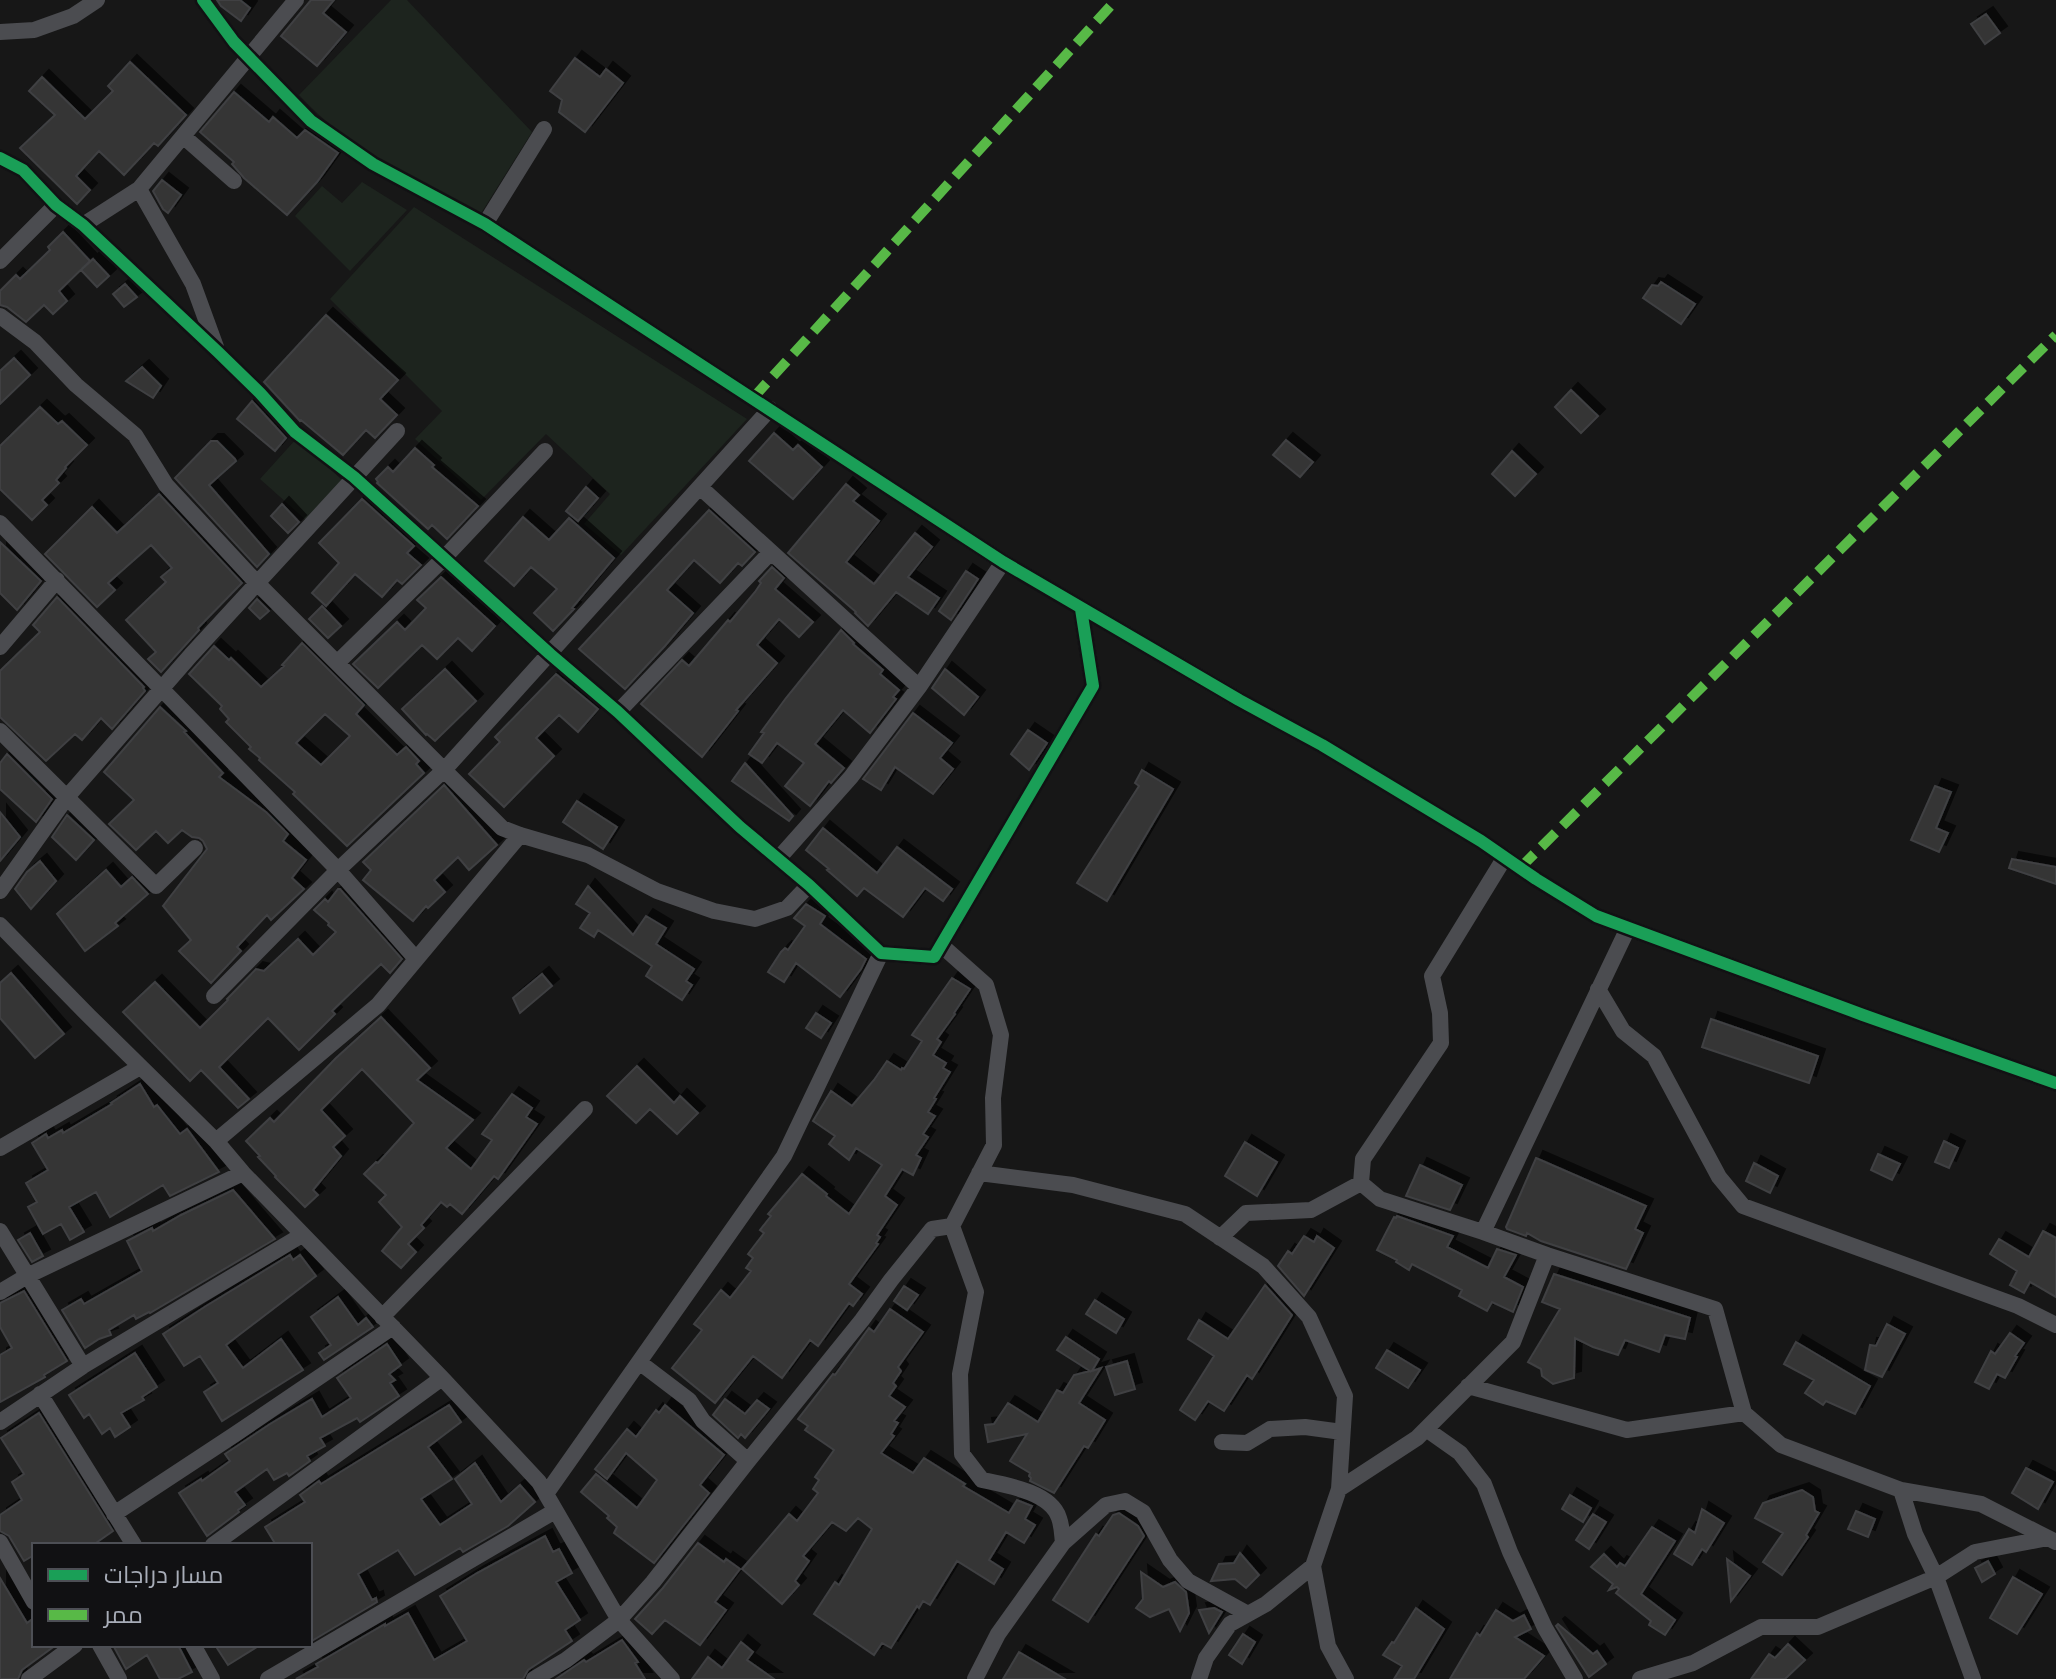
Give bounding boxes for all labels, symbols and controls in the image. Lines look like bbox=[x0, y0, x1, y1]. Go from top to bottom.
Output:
legend bbox=[32, 1543, 312, 1647]
text: مسار دراجات bbox=[104, 1559, 223, 1590]
text: ممر bbox=[102, 1599, 143, 1630]

